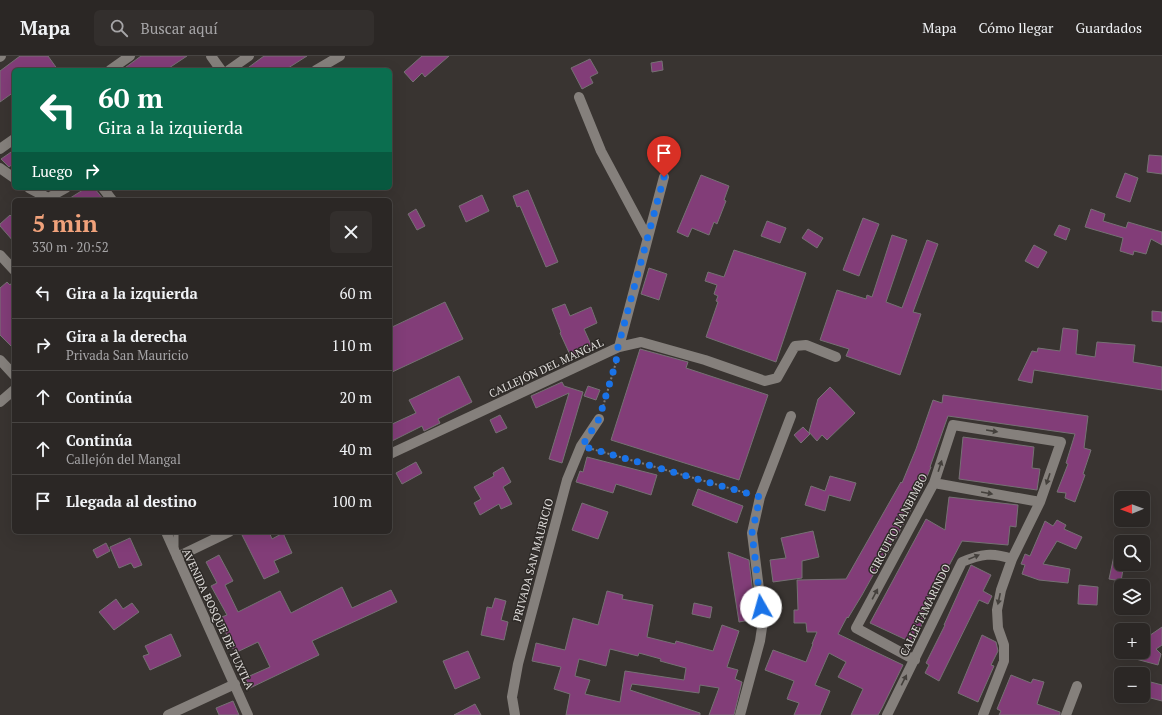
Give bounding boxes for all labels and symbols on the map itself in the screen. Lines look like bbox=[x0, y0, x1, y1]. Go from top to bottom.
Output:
pin bbox=[647, 136, 681, 177]
street label: CALLEJÓN DEL MANGAL bbox=[487, 335, 605, 401]
one-way arrow bbox=[986, 428, 998, 434]
one-way arrow bbox=[937, 459, 943, 471]
street label: CIRCUITO NANBIMBO bbox=[866, 471, 930, 577]
one-way arrow bbox=[1045, 474, 1051, 486]
one-way arrow bbox=[980, 490, 993, 496]
north arrow bbox=[1114, 491, 1150, 527]
street label: PRIVADA SAN MAURICIO bbox=[510, 497, 556, 623]
street label: AVENIDA BOSQUE DE TUXTLA bbox=[179, 546, 257, 692]
one-way arrow bbox=[968, 554, 979, 560]
street label: CALLE TAMARINDO bbox=[897, 562, 953, 658]
position arrow bbox=[740, 586, 782, 628]
one-way arrow bbox=[871, 588, 878, 600]
one-way arrow bbox=[995, 593, 1001, 605]
one-way arrow bbox=[901, 674, 908, 686]

